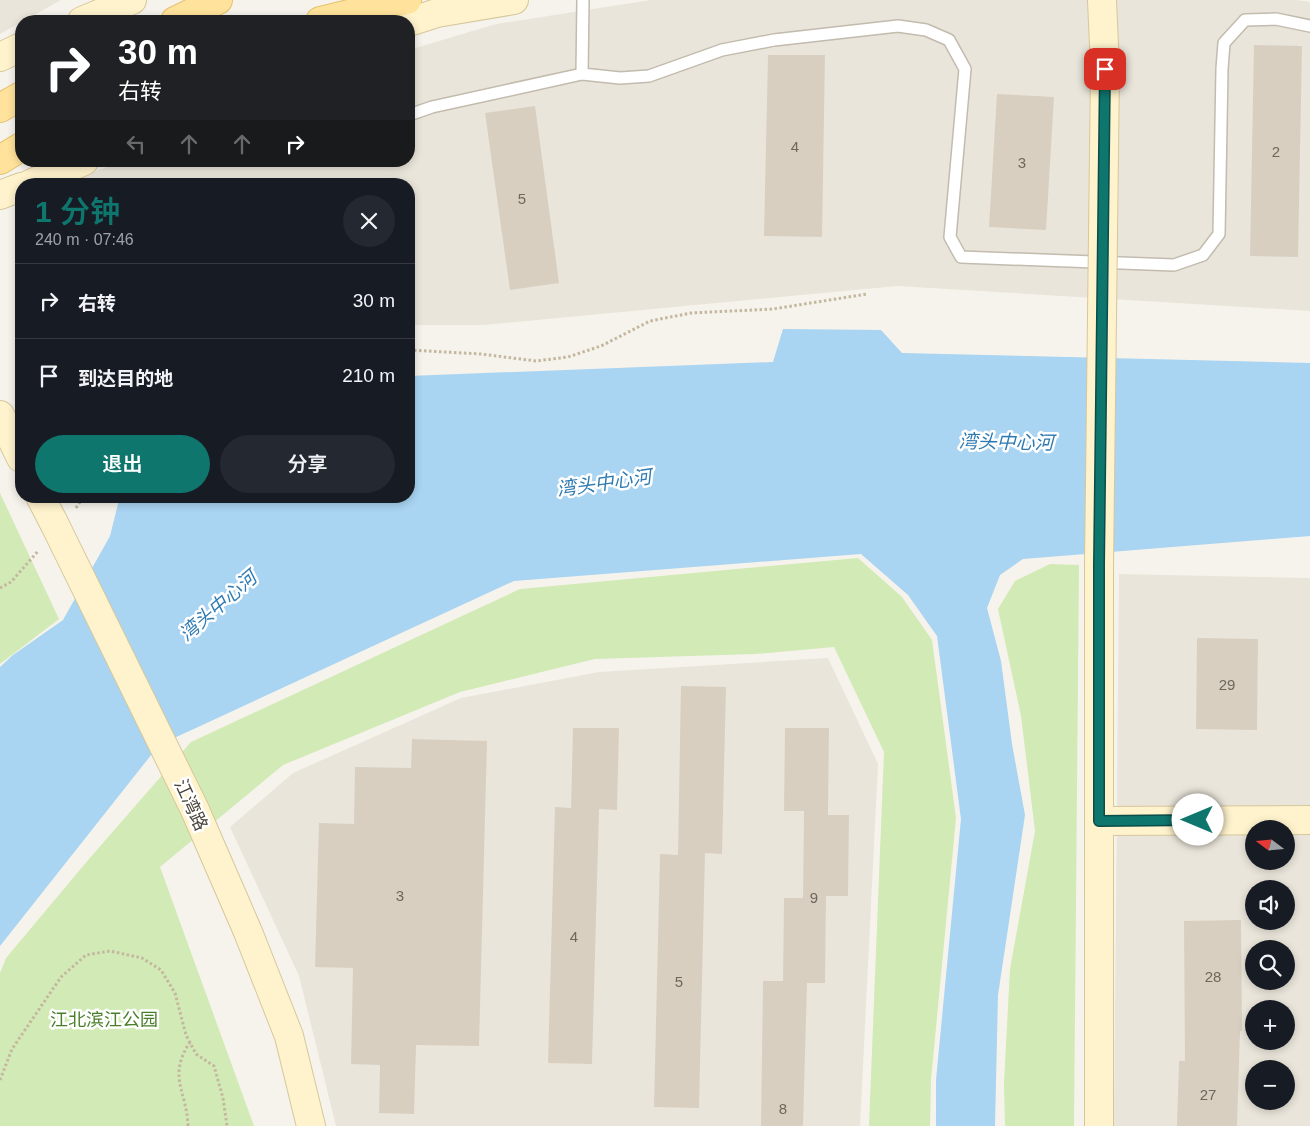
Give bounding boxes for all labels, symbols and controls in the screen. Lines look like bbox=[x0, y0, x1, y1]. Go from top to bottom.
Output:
text: 30 m bbox=[118, 32, 198, 71]
icon: right bbox=[35, 35, 100, 100]
pin bbox=[1084, 48, 1126, 90]
icon: arrive bbox=[1091, 55, 1119, 83]
text: 右转 bbox=[118, 79, 162, 104]
icon: left bbox=[122, 130, 150, 158]
icon: ahead bbox=[175, 130, 203, 158]
icon: ahead bbox=[228, 130, 256, 158]
icon: right bbox=[281, 130, 309, 158]
house number: 4 bbox=[791, 138, 799, 155]
house number: 2 bbox=[1272, 143, 1280, 160]
house number: 3 bbox=[1018, 154, 1026, 171]
house number: 5 bbox=[518, 190, 526, 207]
text: 1 分钟 bbox=[35, 195, 120, 228]
button: close bbox=[343, 195, 395, 247]
text: 240 m · 07:46 bbox=[35, 231, 134, 248]
icon: right bbox=[35, 287, 63, 315]
text: 30 m bbox=[353, 290, 395, 311]
text: 右转 bbox=[78, 293, 116, 314]
icon: arrive bbox=[35, 362, 63, 390]
text: 210 m bbox=[342, 365, 395, 386]
text: 到达目的地 bbox=[78, 368, 173, 389]
water label: 湾头中心河 bbox=[958, 431, 1058, 453]
button: 退出 bbox=[35, 435, 210, 493]
button: 分享 bbox=[220, 435, 395, 493]
water label: 湾头中心河 bbox=[555, 465, 656, 500]
water label: 湾头中心河 bbox=[175, 564, 264, 645]
house number: 29 bbox=[1219, 676, 1235, 693]
street label: 江湾路 bbox=[171, 776, 211, 834]
position arrow bbox=[1171, 793, 1223, 845]
north arrow bbox=[1245, 820, 1295, 870]
map controls bbox=[1245, 820, 1295, 1110]
button: sound bbox=[1245, 880, 1295, 930]
house number: 3 bbox=[396, 887, 404, 904]
house number: 9 bbox=[810, 889, 818, 906]
house number: 4 bbox=[570, 928, 578, 945]
button: search bbox=[1245, 940, 1295, 990]
house number: 28 bbox=[1205, 968, 1221, 985]
house number: 5 bbox=[675, 973, 683, 990]
button: + bbox=[1245, 1000, 1295, 1050]
park label: 江北滨江公园 bbox=[50, 1010, 158, 1030]
button: − bbox=[1245, 1060, 1295, 1110]
house number: 27 bbox=[1200, 1086, 1216, 1103]
house number: 8 bbox=[779, 1100, 787, 1117]

